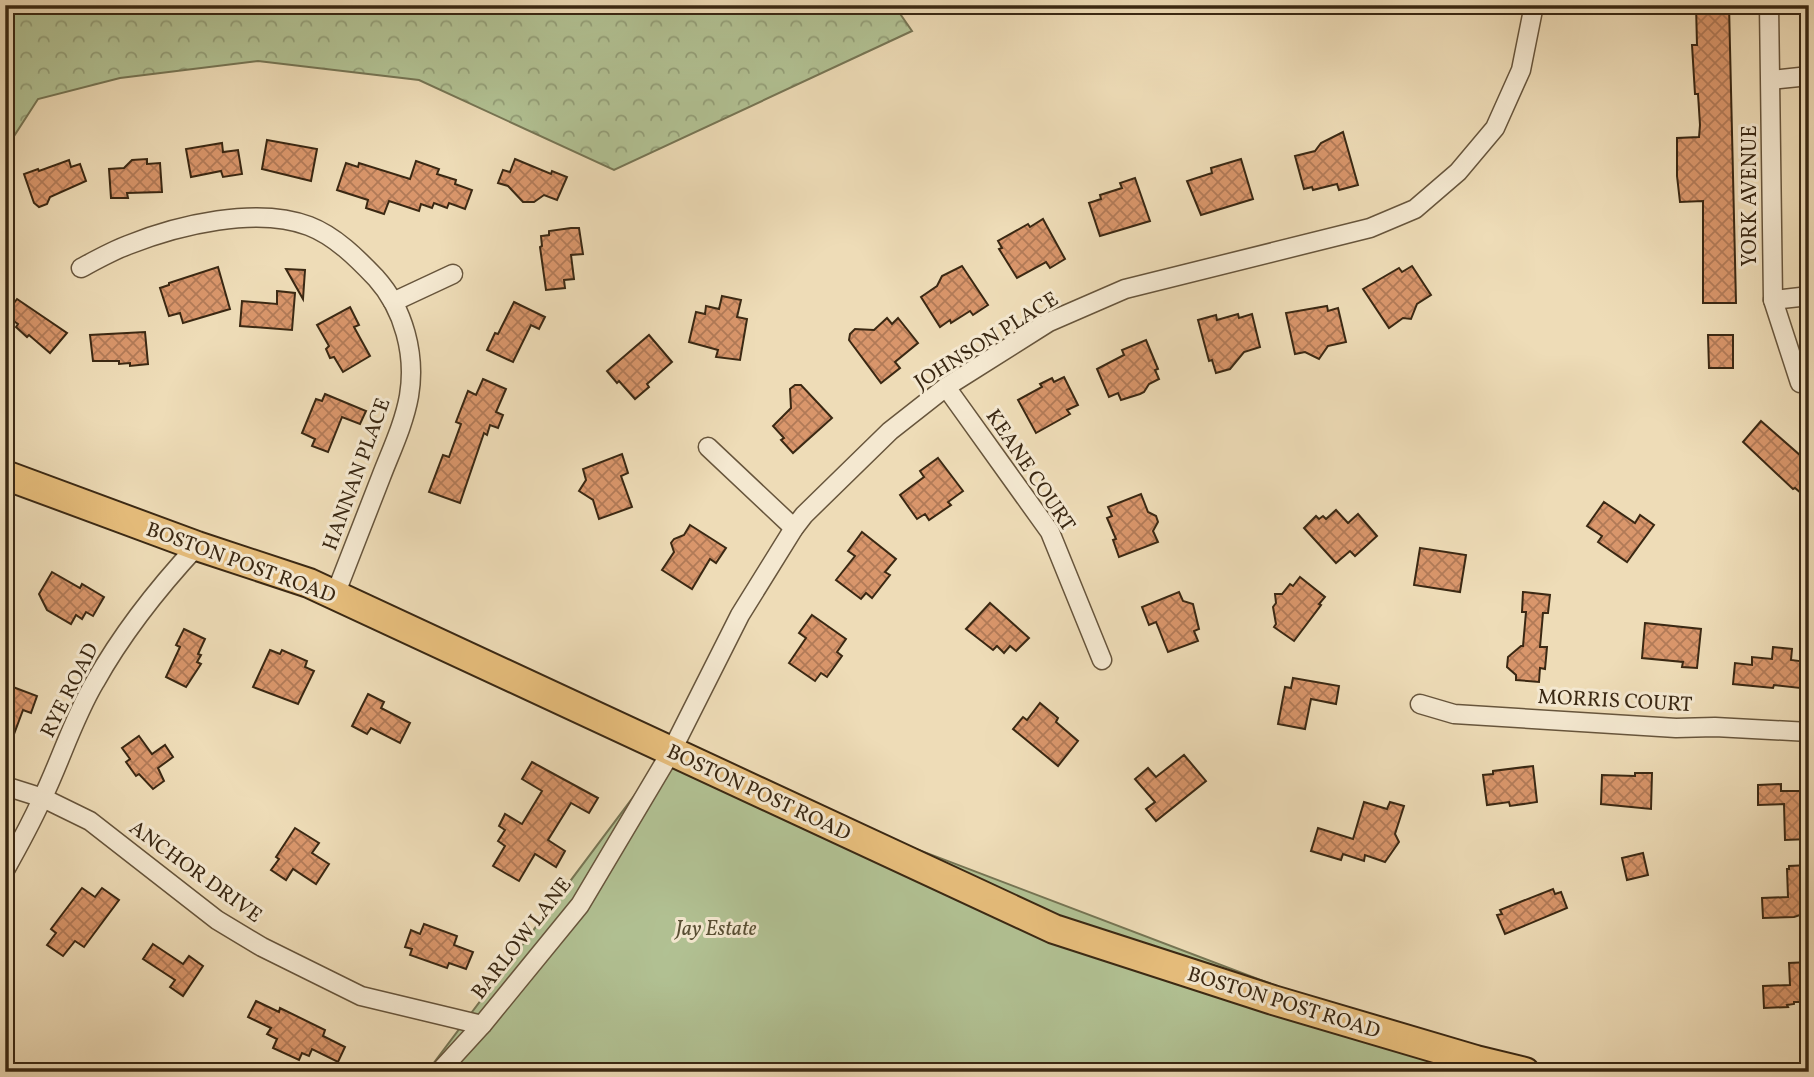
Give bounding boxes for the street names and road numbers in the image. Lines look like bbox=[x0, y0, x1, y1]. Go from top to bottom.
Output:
street label: YORK AVENUE bbox=[1736, 125, 1765, 267]
street label: JOHNSON PLACE bbox=[909, 285, 1064, 397]
street label: HANNAN PLACE bbox=[316, 394, 398, 555]
street label: KEANE COURT bbox=[978, 404, 1081, 538]
street label: BOSTON POST ROAD bbox=[142, 516, 339, 611]
street label: RYE ROAD bbox=[34, 638, 107, 743]
street label: MORRIS COURT bbox=[1537, 683, 1693, 720]
street label: BOSTON POST ROAD bbox=[662, 738, 855, 849]
street label: ANCHOR DRIVE bbox=[123, 814, 268, 930]
street label: BARLOW LANE bbox=[465, 872, 579, 1006]
street label: BOSTON POST ROAD bbox=[1184, 960, 1383, 1047]

